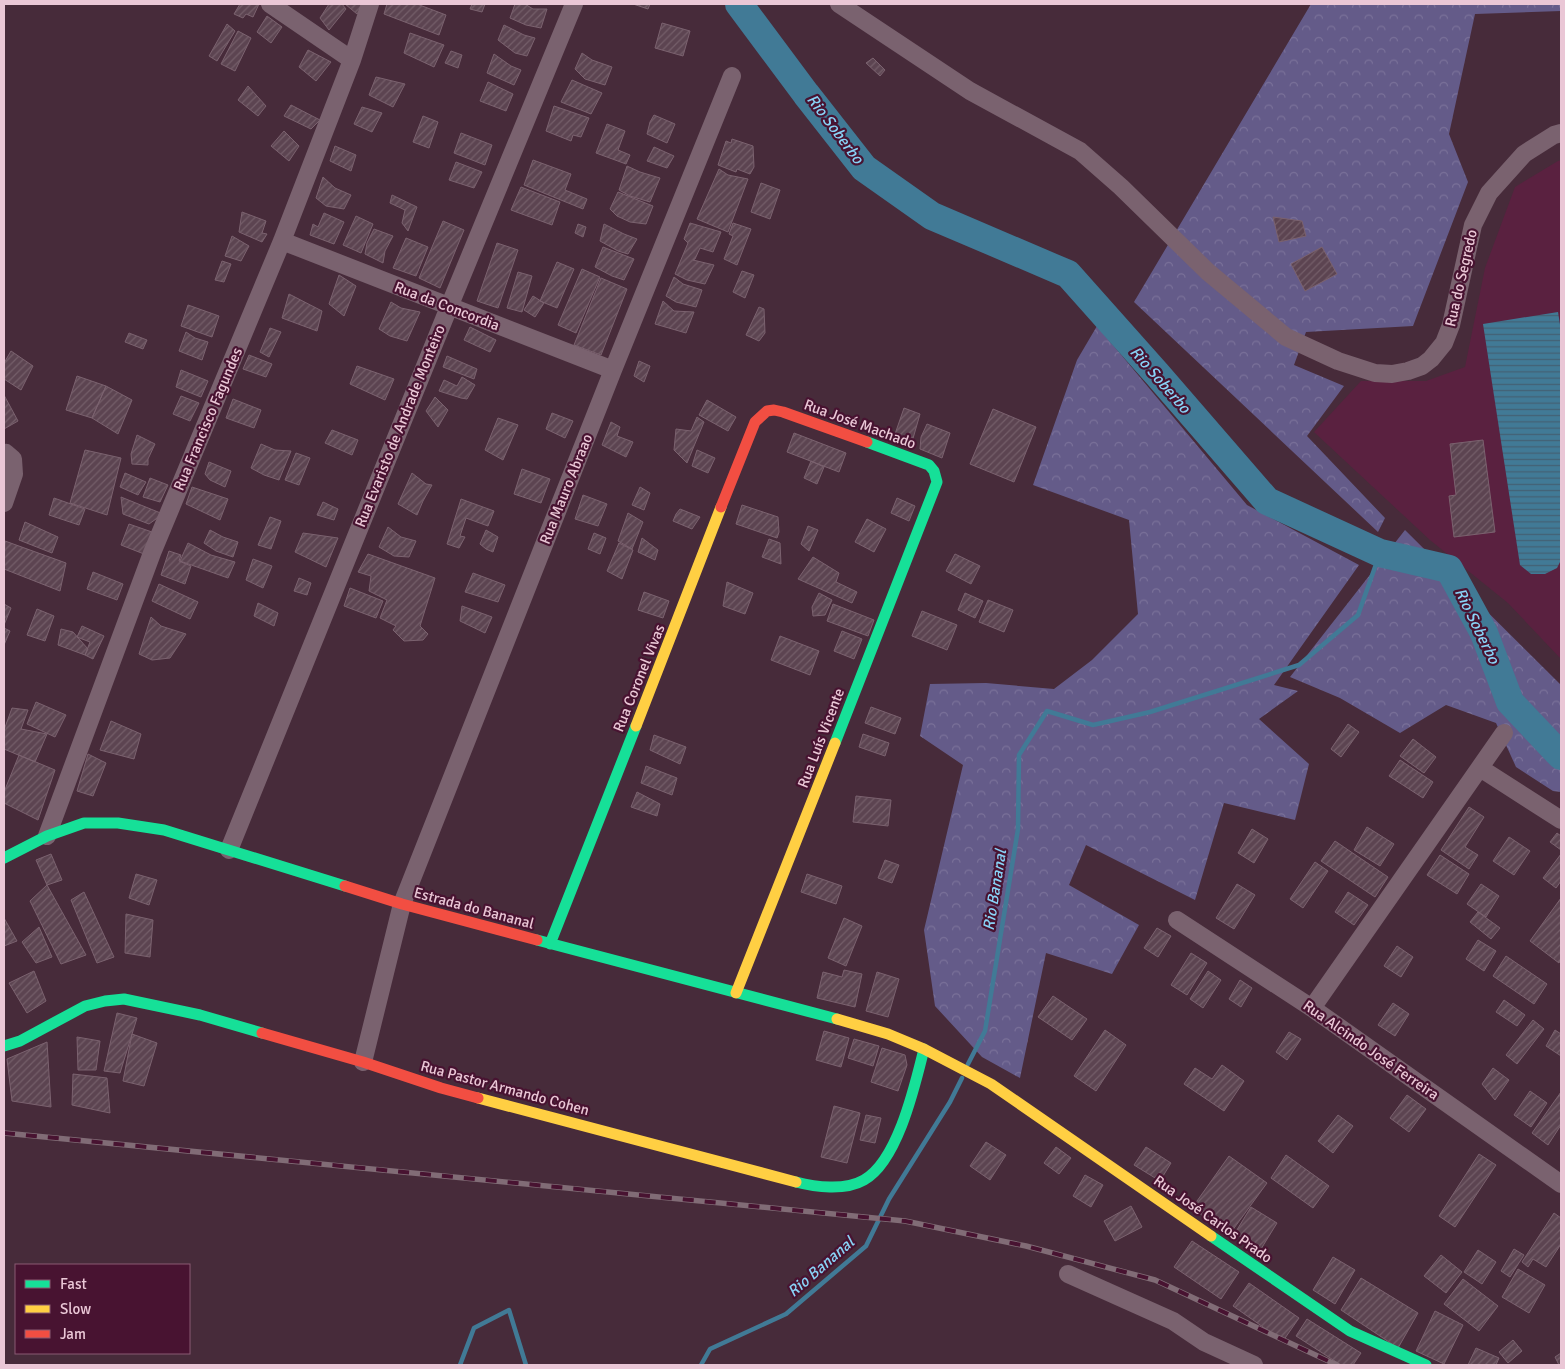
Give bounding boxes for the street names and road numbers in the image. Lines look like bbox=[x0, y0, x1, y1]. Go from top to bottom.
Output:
street label: Rua do Segredo bbox=[1441, 228, 1481, 328]
street label: Rua da Concordia bbox=[392, 278, 502, 334]
street label: Rua Evaristo de Andrade Monteiro bbox=[351, 322, 449, 530]
street label: Rua Francisco Fagundes bbox=[170, 344, 246, 493]
street label: Rua José Machado bbox=[802, 395, 919, 453]
street label: Rua Mauro Abraao bbox=[536, 431, 596, 547]
street label: Rua Coronel Vivas bbox=[609, 621, 669, 734]
street label: Rua Luís Vicente bbox=[794, 686, 848, 790]
street label: Estrada do Bananal bbox=[412, 883, 536, 933]
street label: Rua Alcindo José Ferreira bbox=[1300, 996, 1442, 1104]
street label: Rua Pastor Armando Cohen bbox=[419, 1057, 591, 1119]
street label: Rua José Carlos Prado bbox=[1150, 1171, 1276, 1267]

